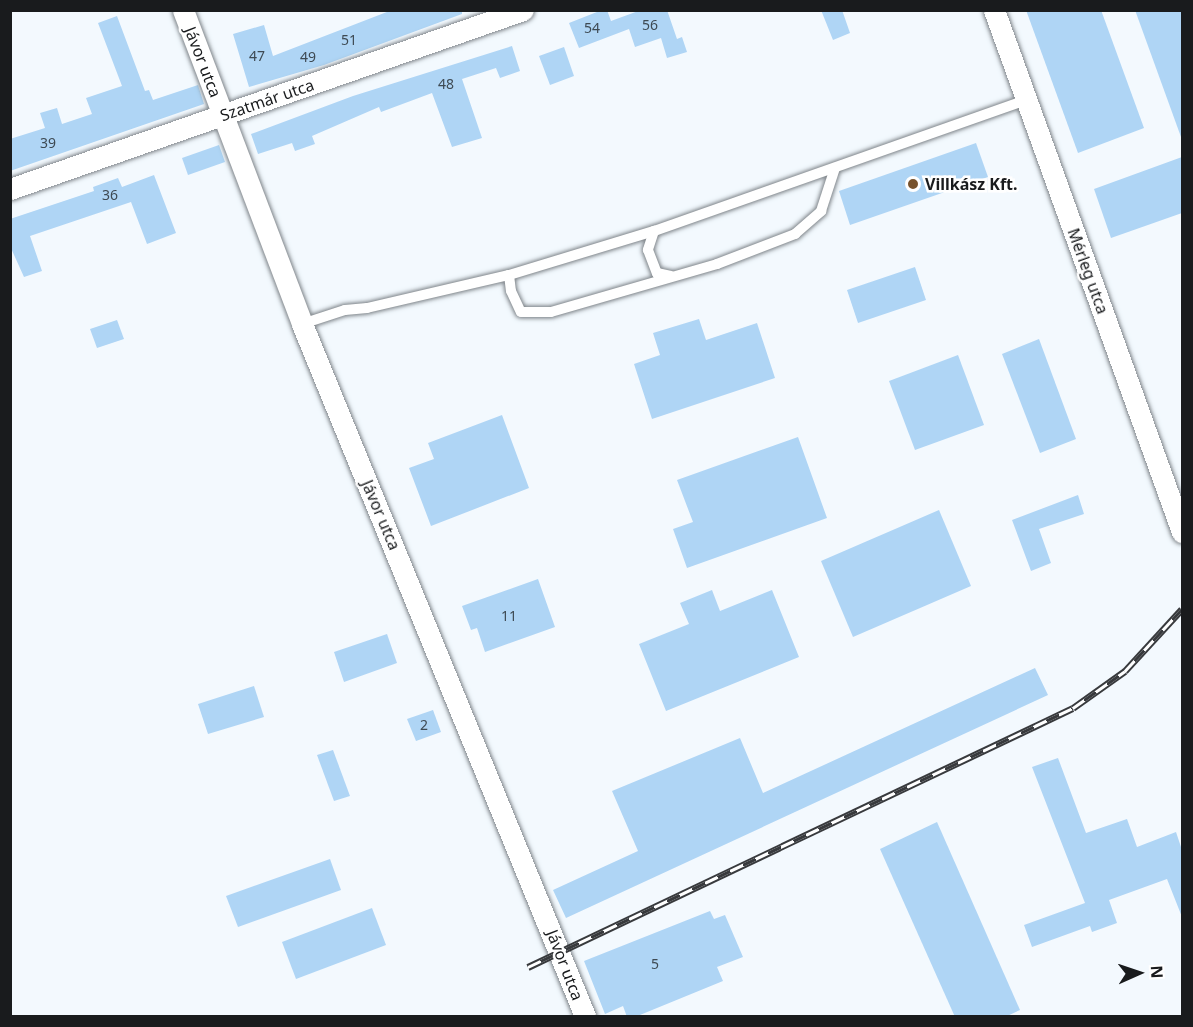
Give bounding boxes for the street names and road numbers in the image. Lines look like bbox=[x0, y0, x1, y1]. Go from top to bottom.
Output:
street label: Jávor utca bbox=[181, 24, 225, 100]
street label: Szatmár utca bbox=[218, 75, 316, 125]
street label: Mérleg utca bbox=[1064, 226, 1112, 316]
street label: Jávor utca bbox=[358, 477, 404, 553]
street label: Jávor utca bbox=[543, 927, 587, 1003]

